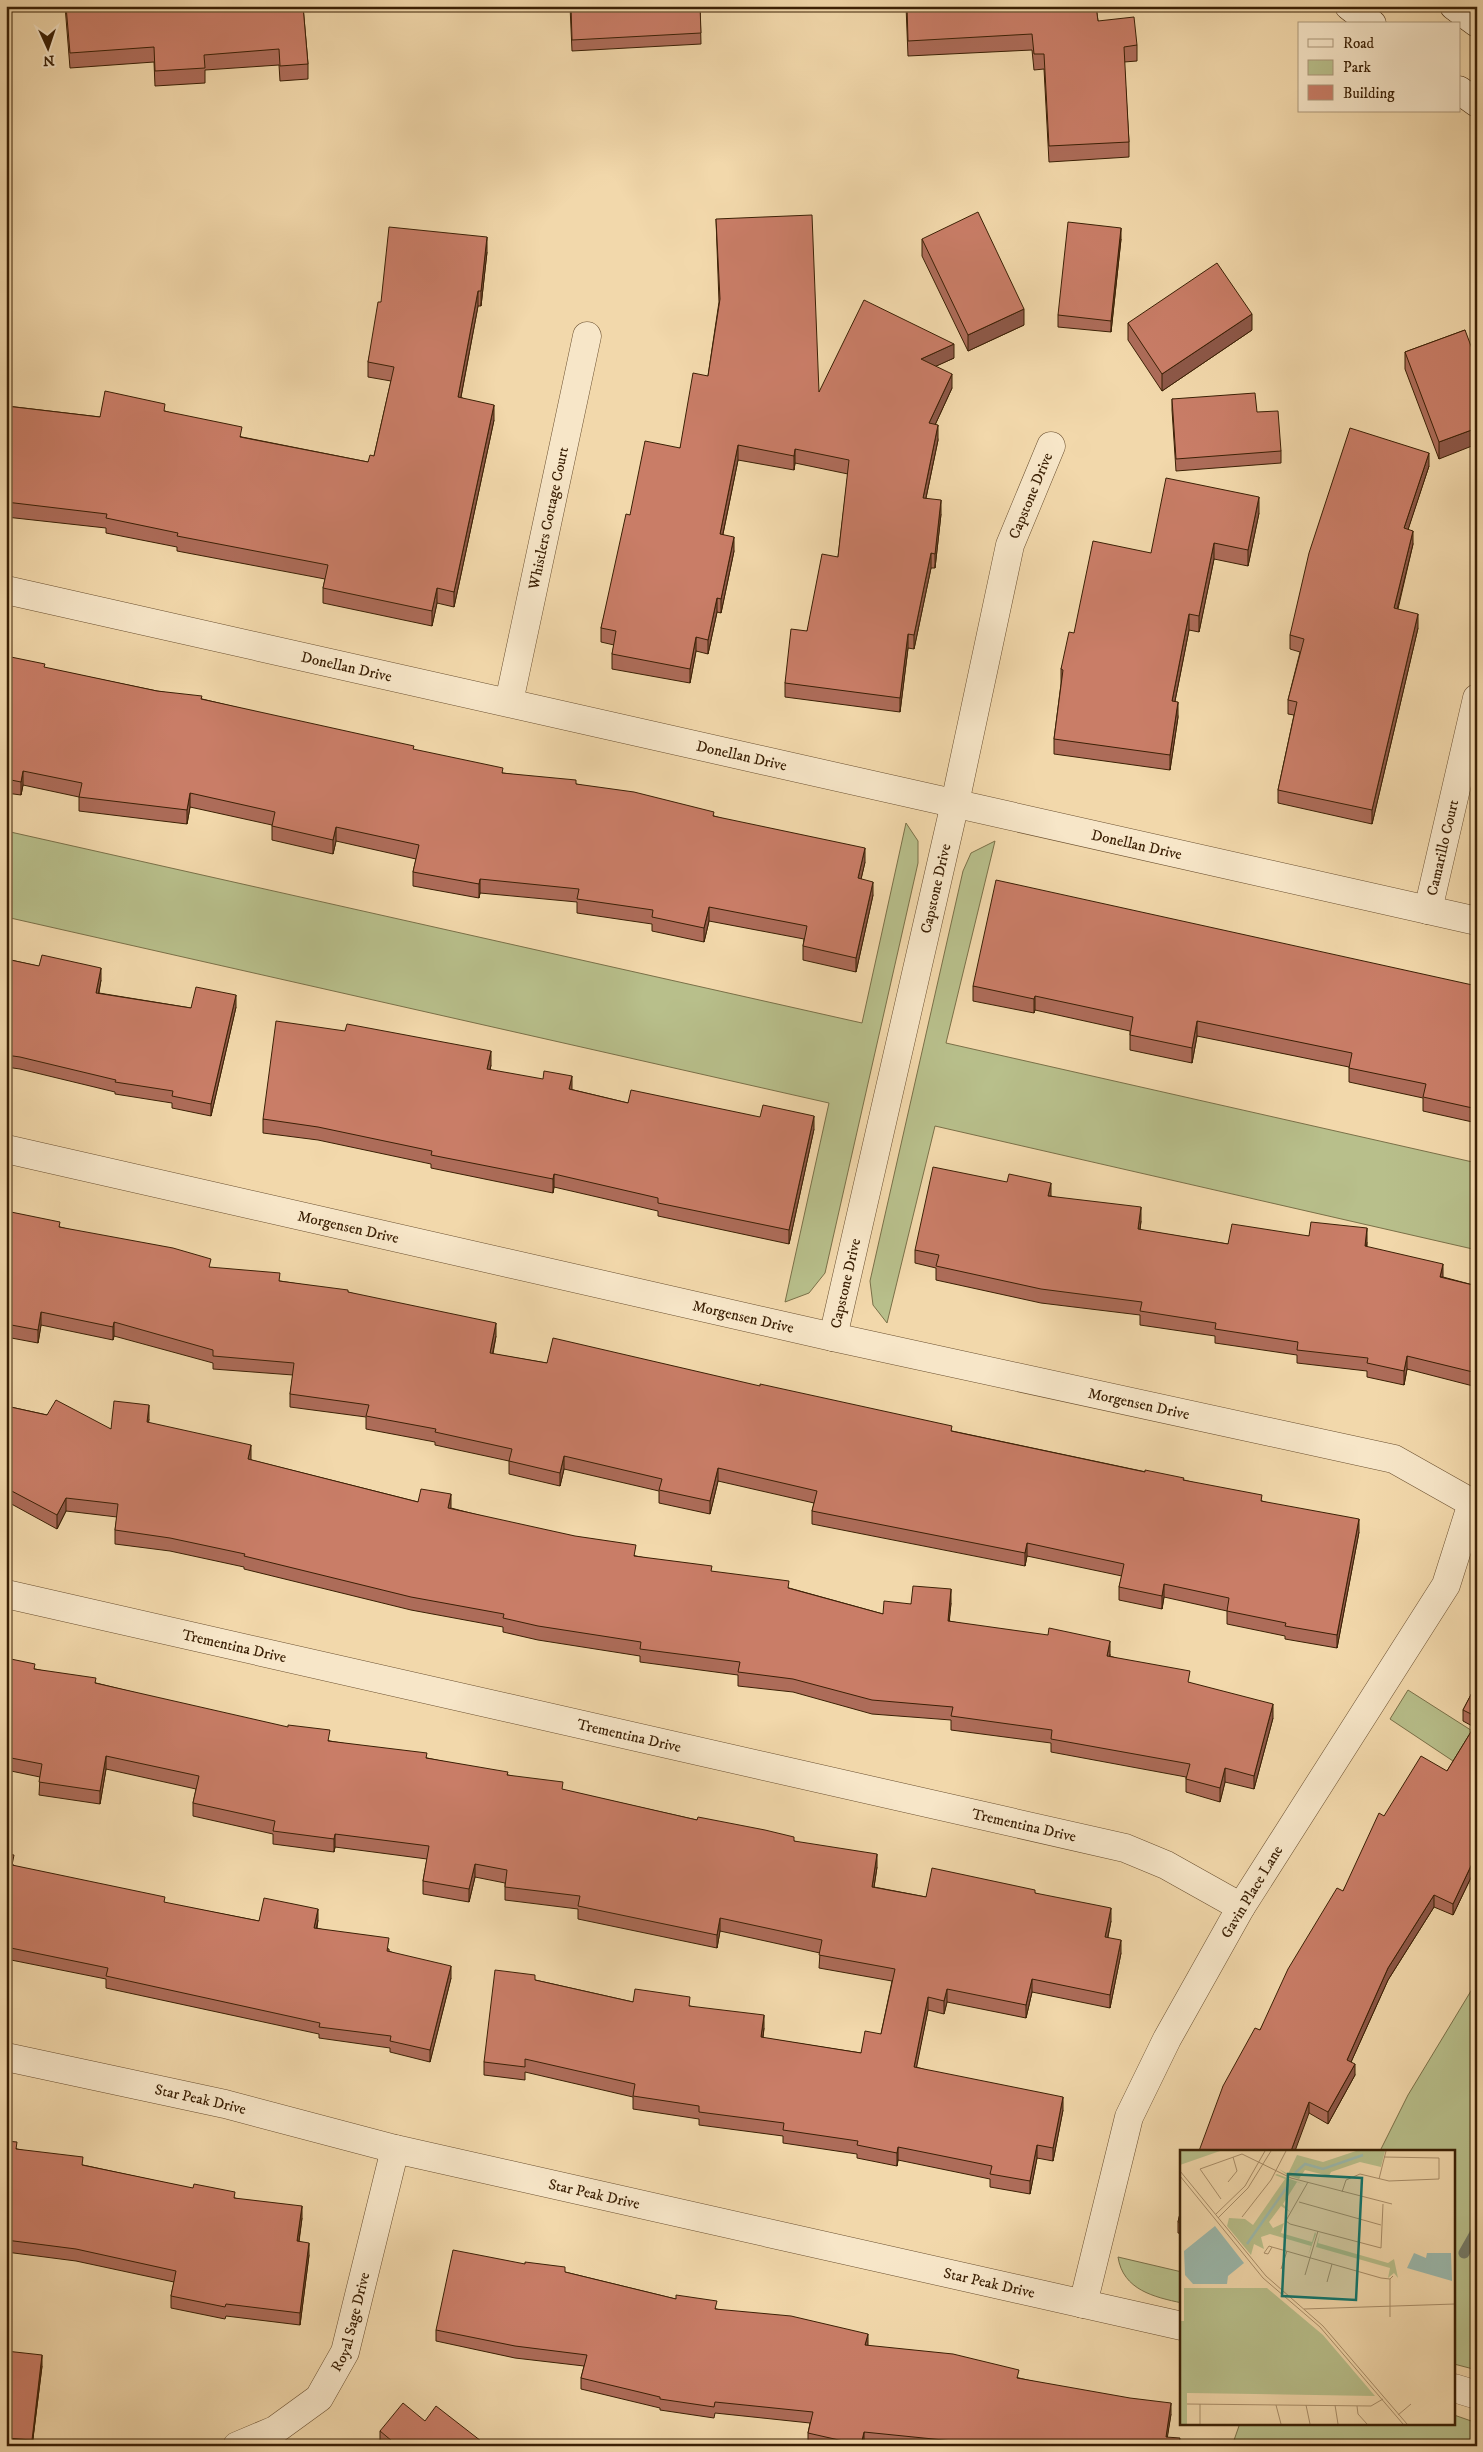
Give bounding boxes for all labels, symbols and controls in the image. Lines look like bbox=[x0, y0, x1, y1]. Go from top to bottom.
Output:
north arrow bbox=[22, 22, 72, 72]
legend bbox=[1298, 22, 1460, 112]
text: Road bbox=[1343, 34, 1375, 53]
text: N bbox=[42, 51, 55, 69]
text: Park bbox=[1343, 58, 1372, 77]
text: Building bbox=[1343, 84, 1395, 103]
street label: Whistlers Cottage Court bbox=[524, 445, 573, 592]
street label: Capstone Drive bbox=[1004, 450, 1057, 542]
street label: Donellan Drive bbox=[299, 647, 394, 686]
street label: Donellan Drive bbox=[694, 736, 789, 775]
street label: Camarillo Court bbox=[1422, 798, 1463, 897]
street label: Donellan Drive bbox=[1090, 825, 1184, 864]
street label: Capstone Drive bbox=[916, 842, 955, 935]
street label: Morgensen Drive bbox=[296, 1206, 401, 1248]
street label: Capstone Drive bbox=[826, 1237, 865, 1330]
street label: Morgensen Drive bbox=[691, 1296, 796, 1337]
street label: Morgensen Drive bbox=[1086, 1383, 1191, 1424]
street label: Trementina Drive bbox=[180, 1625, 288, 1667]
street label: Trementina Drive bbox=[575, 1714, 683, 1756]
street label: Trementina Drive bbox=[970, 1804, 1078, 1846]
street label: Gavin Place Lane bbox=[1217, 1842, 1287, 1942]
street label: Star Peak Drive bbox=[153, 2080, 248, 2119]
inset map bbox=[1180, 2150, 1456, 2424]
street label: Star Peak Drive bbox=[547, 2174, 642, 2213]
street label: Star Peak Drive bbox=[942, 2263, 1037, 2302]
street label: Royal Sage Drive bbox=[326, 2270, 374, 2375]

